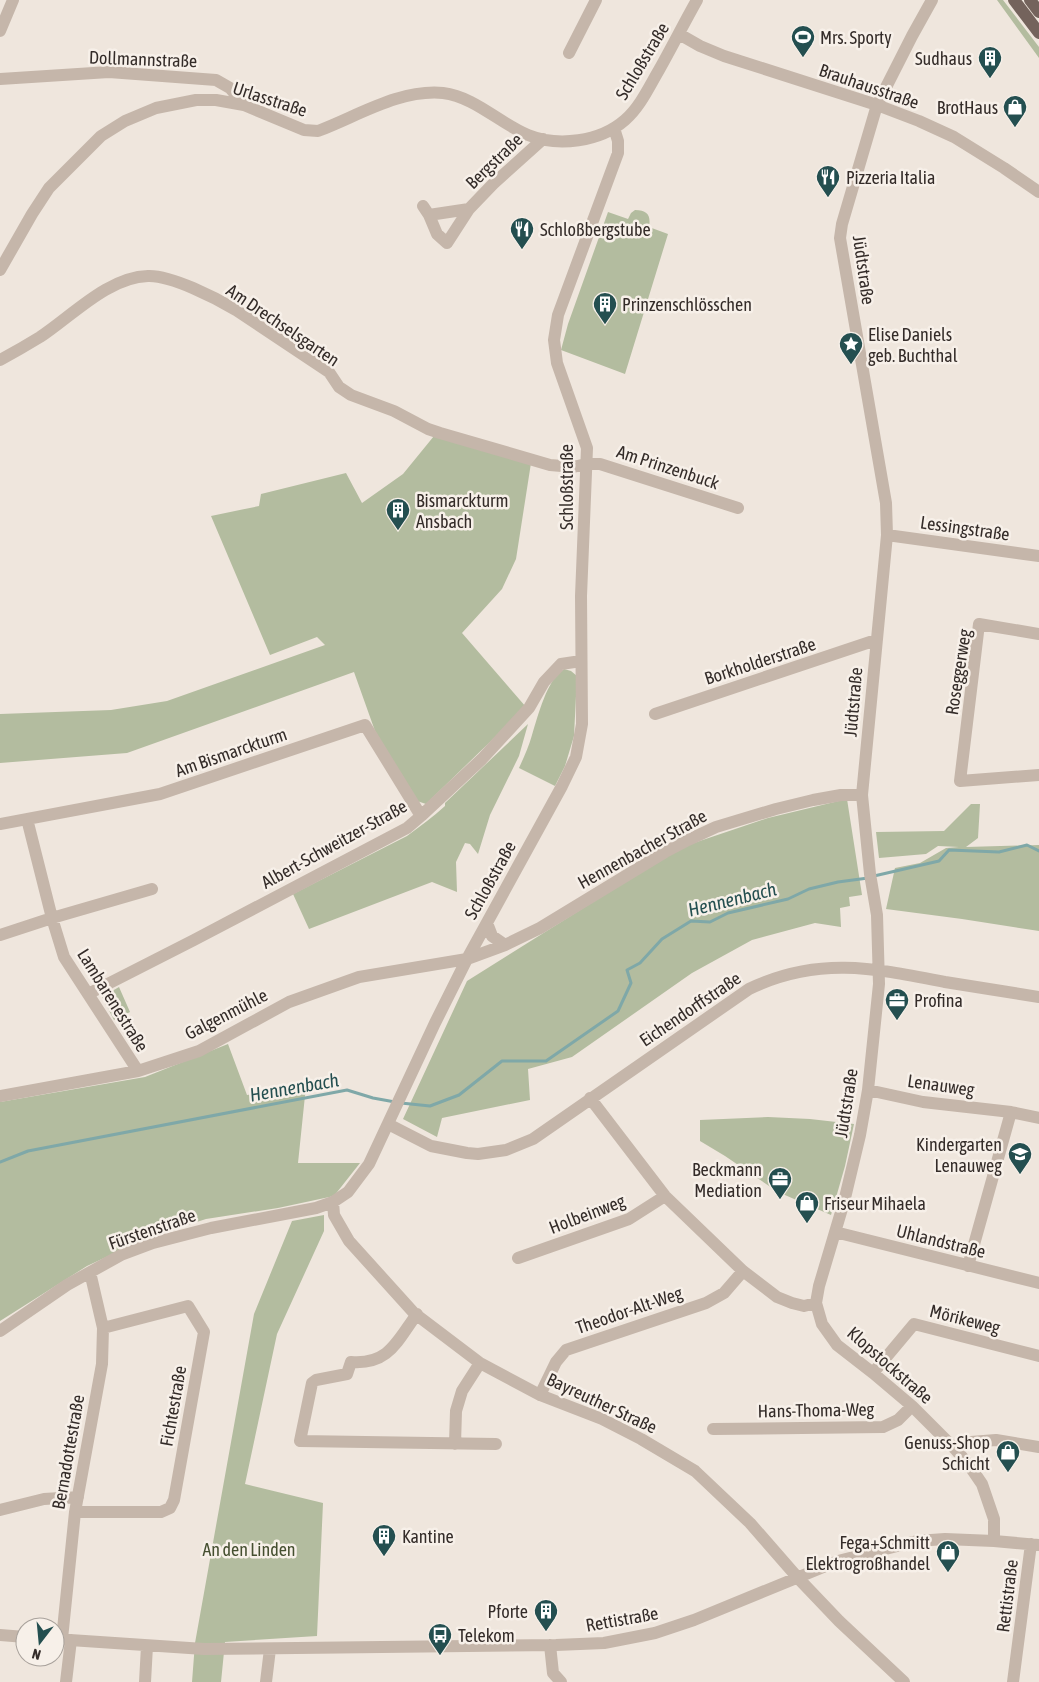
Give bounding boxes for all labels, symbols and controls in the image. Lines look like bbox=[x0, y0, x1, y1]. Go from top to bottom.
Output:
street label: Schloßstraße bbox=[611, 19, 673, 103]
sports icon: Mrs. Sporty bbox=[790, 24, 816, 58]
place label: Mrs. Sporty bbox=[820, 27, 892, 48]
building icon: Sudhaus bbox=[977, 45, 1003, 79]
street label: Dollmannstraße bbox=[88, 47, 198, 71]
place label: Sudhaus bbox=[915, 48, 972, 69]
street label: Brauhausstraße bbox=[816, 59, 922, 113]
street label: Urlasstraße bbox=[230, 77, 310, 121]
shop icon: BrotHaus bbox=[1002, 94, 1028, 128]
place label: BrotHaus bbox=[937, 97, 998, 118]
street label: Bergstraße bbox=[461, 129, 527, 193]
restaurant icon: Pizzeria Italia bbox=[815, 164, 841, 198]
place label: Pizzeria Italia bbox=[846, 167, 935, 188]
restaurant icon: Schloßbergstube bbox=[509, 216, 535, 250]
place label: Schloßbergstube bbox=[540, 219, 651, 240]
street label: Jüdtstraße bbox=[849, 234, 879, 306]
street label: Am Drechselsgarten bbox=[223, 280, 343, 370]
building icon: Prinzenschlösschen bbox=[592, 291, 618, 325]
place label: Prinzenschlösschen bbox=[622, 294, 752, 315]
place label: Elise Daniels geb. Buchthal bbox=[868, 324, 958, 366]
place icon: Elise Daniels geb. Buchthal bbox=[838, 331, 864, 365]
street label: Am Prinzenbuck bbox=[614, 441, 722, 493]
street label: Schloßstraße bbox=[556, 444, 577, 530]
place label: Bismarckturm Ansbach bbox=[416, 490, 508, 532]
building icon: Bismarckturm Ansbach bbox=[385, 497, 411, 531]
street label: Lessingstraße bbox=[919, 511, 1011, 545]
street label: Roseggerweg bbox=[941, 627, 975, 716]
street label: Borkholderstraße bbox=[702, 633, 818, 689]
street label: Jüdtstraße bbox=[840, 666, 866, 738]
street label: Am Bismarckturm bbox=[172, 723, 290, 781]
street label: Albert-Schweitzer-Straße bbox=[258, 795, 410, 893]
street label: Hennenbacher Straße bbox=[574, 805, 710, 893]
street label: Schloßstraße bbox=[460, 837, 520, 923]
water label: Hennenbach bbox=[686, 877, 778, 921]
street label: Lambarenestraße bbox=[73, 945, 153, 1055]
street label: Eichendorffstraße bbox=[635, 967, 745, 1051]
street label: Galgenmühle bbox=[181, 984, 271, 1044]
office icon: Profina bbox=[884, 987, 910, 1021]
place label: Profina bbox=[914, 990, 963, 1011]
street label: Jüdtstraße bbox=[830, 1067, 862, 1139]
water label: Hennenbach bbox=[248, 1068, 340, 1106]
street label: Lenauweg bbox=[906, 1070, 976, 1100]
place label: Kindergarten Lenauweg bbox=[916, 1134, 1002, 1176]
school or university icon: Kindergarten Lenauweg bbox=[1007, 1141, 1033, 1175]
place label: Beckmann Mediation bbox=[692, 1159, 762, 1201]
office icon: Beckmann Mediation bbox=[767, 1166, 793, 1200]
street label: Holbeinweg bbox=[546, 1190, 628, 1238]
shop icon: Friseur Mihaela bbox=[794, 1190, 820, 1224]
place label: Friseur Mihaela bbox=[824, 1193, 926, 1214]
street label: Fürstenstraße bbox=[106, 1204, 198, 1254]
street label: Uhlandstraße bbox=[894, 1220, 988, 1262]
street label: Theodor-Alt-Weg bbox=[573, 1282, 685, 1338]
street label: Mörikeweg bbox=[928, 1300, 1003, 1338]
street label: Klopstockstraße bbox=[843, 1322, 937, 1408]
street label: Fichtestraße bbox=[156, 1364, 190, 1448]
street label: Bayreuther Straße bbox=[544, 1368, 660, 1438]
street label: Bernadottestraße bbox=[48, 1393, 88, 1511]
street label: Hans-Thoma-Weg bbox=[758, 1398, 875, 1422]
place label: Genuss-Shop Schicht bbox=[904, 1432, 990, 1474]
shop icon: Genuss-Shop Schicht bbox=[995, 1439, 1021, 1473]
building icon: Kantine bbox=[371, 1523, 397, 1557]
place label: Kantine bbox=[402, 1526, 454, 1547]
place label: Fega+Schmitt Elektrogroßhandel bbox=[805, 1532, 930, 1574]
park label: An den Linden bbox=[202, 1539, 296, 1560]
shop icon: Fega+Schmitt Elektrogroßhandel bbox=[935, 1539, 961, 1573]
street label: Rettistraße bbox=[992, 1558, 1022, 1634]
building icon: Pforte bbox=[533, 1598, 559, 1632]
place label: Pforte bbox=[487, 1601, 528, 1622]
street label: Rettistraße bbox=[584, 1602, 660, 1636]
north arrow bbox=[15, 1617, 65, 1667]
bus stop icon: Telekom bbox=[427, 1622, 453, 1656]
place label: Telekom bbox=[458, 1625, 515, 1646]
text: N bbox=[30, 1646, 43, 1663]

